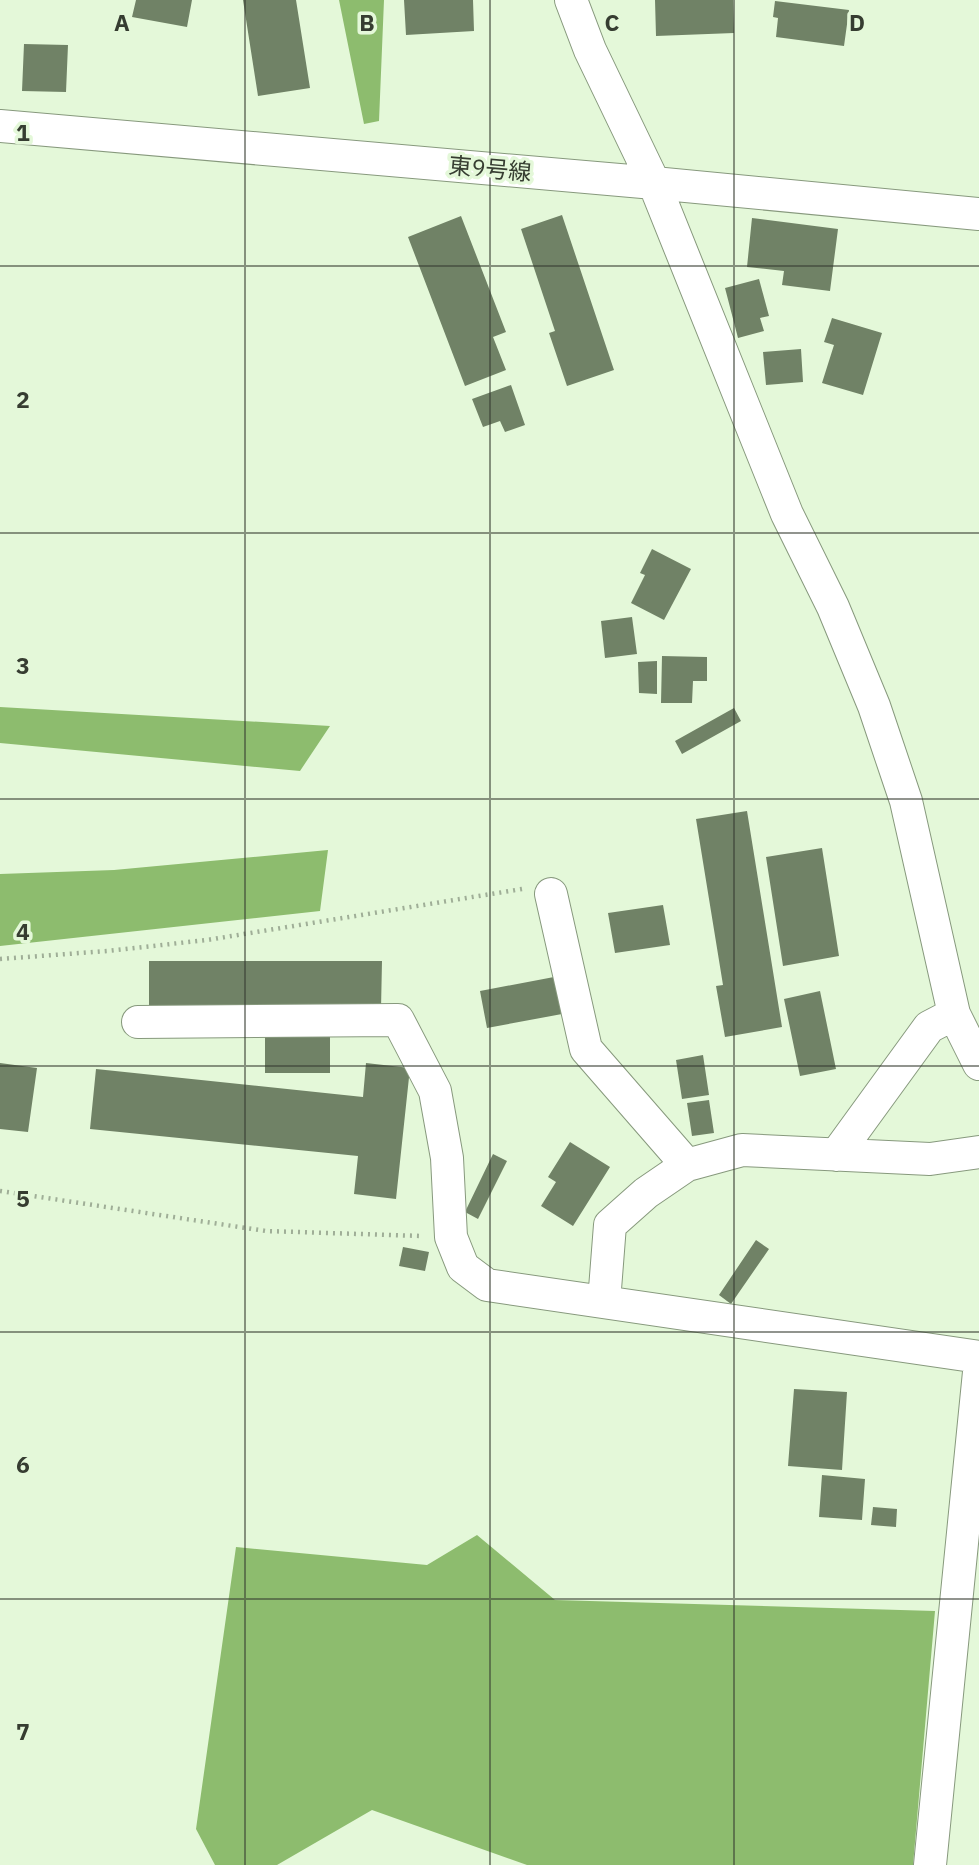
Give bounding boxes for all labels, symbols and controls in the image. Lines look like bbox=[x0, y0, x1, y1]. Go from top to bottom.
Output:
text: A bbox=[114, 7, 130, 37]
text: B bbox=[359, 7, 375, 37]
text: C bbox=[605, 7, 620, 37]
text: D bbox=[849, 7, 865, 37]
text: 1 bbox=[16, 117, 30, 147]
street label: 東9号線 bbox=[448, 149, 533, 187]
text: 2 bbox=[16, 384, 30, 414]
text: 3 bbox=[16, 650, 30, 680]
text: 4 bbox=[16, 916, 30, 946]
text: 5 bbox=[16, 1183, 30, 1213]
text: 6 bbox=[16, 1449, 30, 1479]
text: 7 bbox=[16, 1716, 30, 1746]

